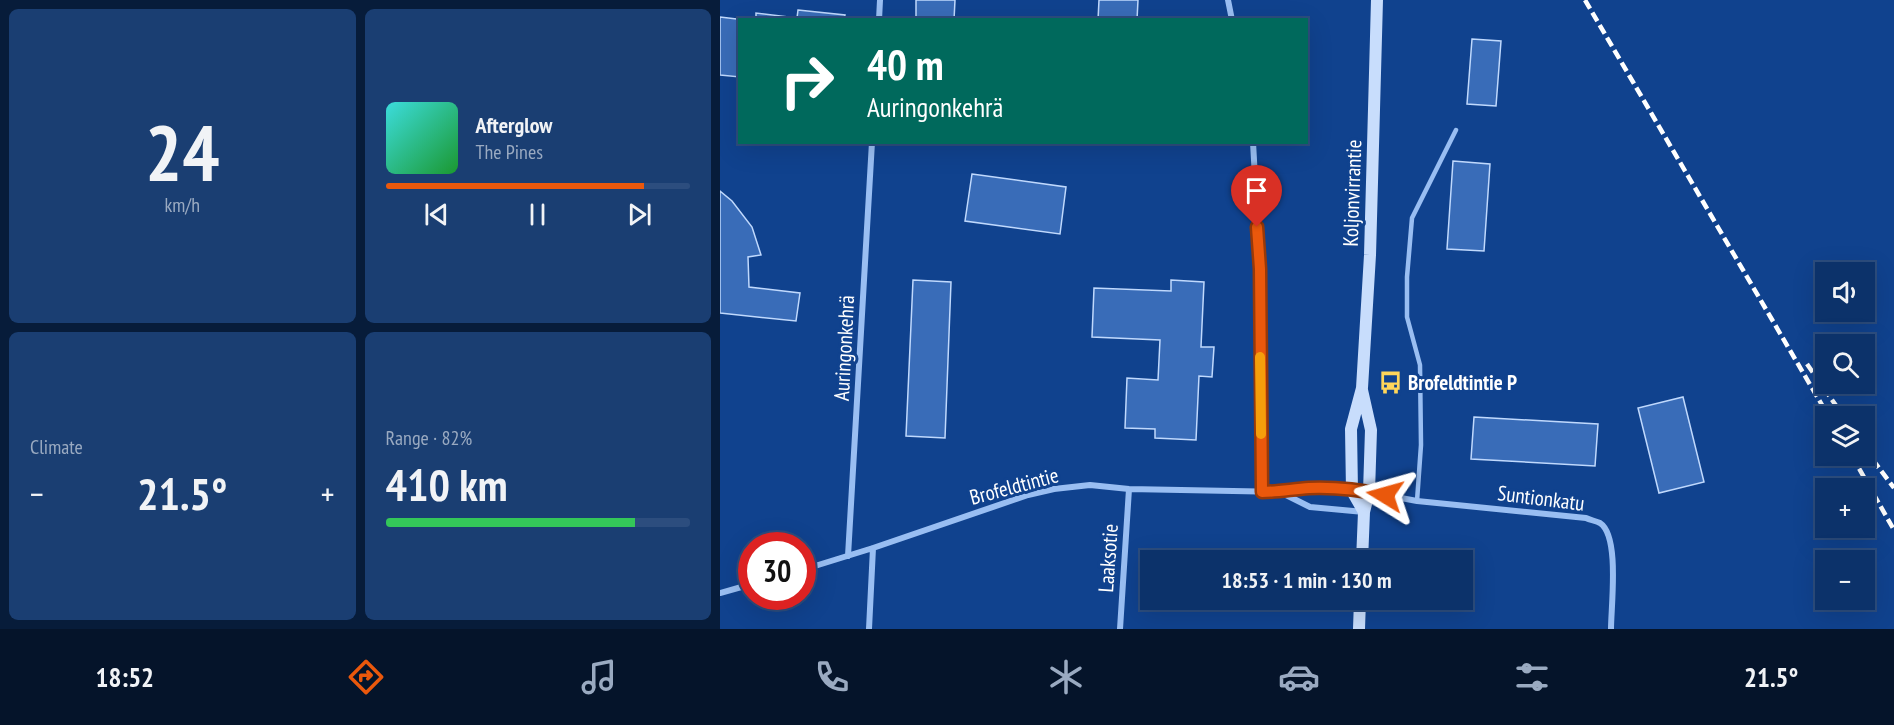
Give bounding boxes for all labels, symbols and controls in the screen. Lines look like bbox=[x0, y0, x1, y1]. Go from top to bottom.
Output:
text: 40 m bbox=[867, 37, 944, 92]
icon: right bbox=[768, 42, 846, 120]
text: Auringonkehrä bbox=[867, 90, 1003, 124]
text: 24 bbox=[145, 102, 220, 203]
text: Afterglow bbox=[476, 111, 552, 139]
text: The Pines bbox=[476, 139, 543, 165]
street label: Koljonvirrantie bbox=[1337, 139, 1367, 247]
pin bbox=[1231, 165, 1282, 227]
icon: arrive bbox=[1240, 174, 1273, 207]
text: km/h bbox=[165, 192, 200, 218]
icon: previous bbox=[420, 198, 453, 231]
icon: pause bbox=[521, 198, 554, 231]
icon: next bbox=[623, 198, 656, 231]
map controls bbox=[1815, 262, 1875, 610]
button: sound bbox=[1815, 262, 1875, 322]
street label: Auringonkehrä bbox=[828, 294, 860, 402]
button: search bbox=[1815, 334, 1875, 394]
bus stop icon: Brofeldtintie P bbox=[1377, 369, 1403, 395]
place label: Brofeldtintie P bbox=[1408, 369, 1517, 396]
button: layers bbox=[1815, 406, 1875, 466]
text: Range · 82% bbox=[386, 425, 472, 451]
text: Climate bbox=[30, 434, 83, 460]
text: 410 km bbox=[386, 455, 508, 513]
street label: Brofeldtintie bbox=[967, 461, 1061, 511]
position arrow bbox=[1353, 463, 1417, 527]
text: 21.5° bbox=[137, 464, 227, 522]
text: − bbox=[30, 472, 44, 515]
text: + bbox=[321, 472, 334, 515]
button: + bbox=[1815, 478, 1875, 538]
street label: Suntionkatu bbox=[1496, 479, 1586, 517]
street label: Laaksotie bbox=[1092, 523, 1124, 593]
speed limit sign: 30 bbox=[738, 532, 816, 610]
button: − bbox=[1815, 550, 1875, 610]
text: 18:53 · 1 min · 130 m bbox=[1221, 566, 1392, 594]
icon: directions bbox=[345, 656, 387, 698]
icon: music bbox=[578, 656, 620, 698]
icon: phone bbox=[811, 656, 853, 698]
icon: climate bbox=[1045, 656, 1087, 698]
icon: car bbox=[1278, 656, 1320, 698]
icon: filters bbox=[1511, 656, 1553, 698]
text: 18:52 bbox=[96, 660, 154, 694]
text: 21.5° bbox=[1744, 660, 1798, 694]

